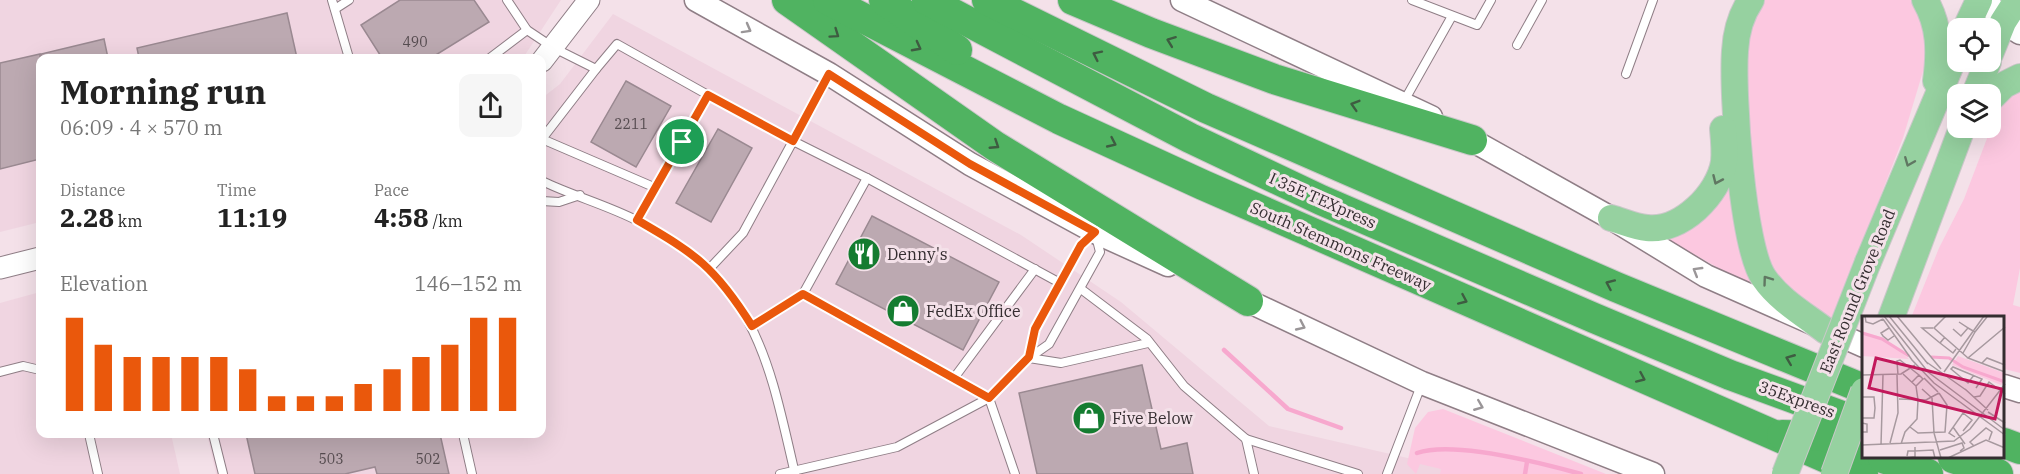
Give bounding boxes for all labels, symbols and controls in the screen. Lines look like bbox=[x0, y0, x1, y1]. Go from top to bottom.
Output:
map controls bbox=[1947, 18, 2001, 138]
button: locate bbox=[1947, 18, 2001, 72]
one-way arrow bbox=[741, 21, 751, 33]
one-way arrow bbox=[828, 26, 839, 37]
house number: 490 bbox=[402, 33, 428, 51]
one-way arrow bbox=[1167, 35, 1177, 48]
one-way arrow bbox=[910, 40, 921, 51]
one-way arrow bbox=[1092, 51, 1103, 63]
text: Morning run bbox=[60, 70, 266, 113]
button: share bbox=[459, 74, 522, 137]
button: layers bbox=[1947, 84, 2001, 138]
one-way arrow bbox=[1350, 100, 1361, 112]
text: 06:09 · 4 × 570 m bbox=[60, 114, 223, 141]
house number: 2211 bbox=[614, 115, 648, 133]
pin bbox=[656, 116, 707, 167]
icon: arrive bbox=[665, 125, 698, 158]
one-way arrow bbox=[1106, 136, 1117, 148]
one-way arrow bbox=[988, 138, 999, 149]
one-way arrow bbox=[1904, 156, 1916, 167]
street label: I 35E TEXpress bbox=[1266, 168, 1380, 232]
one-way arrow bbox=[1712, 173, 1724, 184]
text: Distance bbox=[60, 180, 125, 200]
text: Time bbox=[217, 180, 256, 200]
text: Pace bbox=[374, 180, 409, 200]
street label: South Stemmons Freeway bbox=[1247, 197, 1435, 295]
text: 2.28 bbox=[60, 200, 114, 234]
text: 11:19 bbox=[217, 200, 287, 234]
text: 4:58 bbox=[374, 200, 429, 234]
street label: East Round Grove Road bbox=[1815, 206, 1899, 376]
text: km bbox=[114, 211, 142, 231]
text: /km bbox=[429, 211, 463, 231]
restaurant icon: Denny's bbox=[846, 236, 882, 272]
place label: Denny's bbox=[887, 244, 948, 264]
one-way arrow bbox=[1693, 266, 1703, 278]
text: Elevation bbox=[60, 270, 148, 297]
text: 146–152 m bbox=[415, 270, 522, 297]
one-way arrow bbox=[1763, 275, 1774, 286]
one-way arrow bbox=[1606, 279, 1617, 291]
one-way arrow bbox=[1457, 292, 1468, 304]
shop icon: FedEx Office bbox=[885, 293, 921, 329]
place label: FedEx Office bbox=[926, 301, 1021, 321]
inset map bbox=[1862, 316, 2005, 459]
one-way arrow bbox=[1294, 318, 1305, 330]
one-way arrow bbox=[1785, 354, 1796, 367]
one-way arrow bbox=[1635, 371, 1646, 383]
street label: 35Express bbox=[1756, 376, 1838, 422]
one-way arrow bbox=[1472, 399, 1483, 411]
shop icon: Five Below bbox=[1071, 400, 1107, 436]
place label: Five Below bbox=[1112, 408, 1193, 428]
house number: 503 bbox=[318, 450, 344, 468]
house number: 502 bbox=[415, 450, 441, 468]

